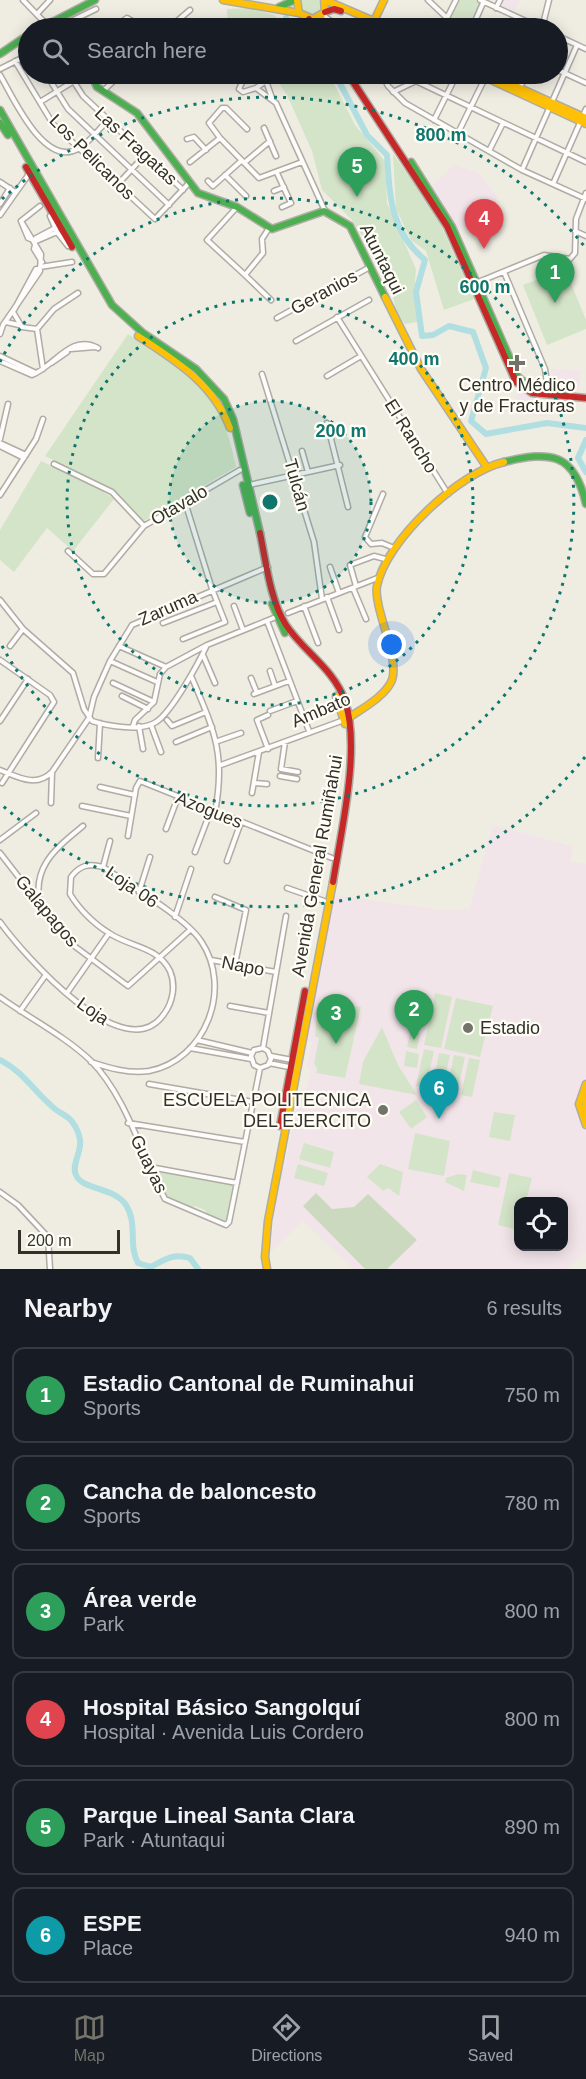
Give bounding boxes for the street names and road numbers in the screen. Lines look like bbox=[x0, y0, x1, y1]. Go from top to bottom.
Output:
street label: Las Fragatas bbox=[91, 103, 181, 189]
street label: Los Pelicanos bbox=[45, 110, 139, 204]
street label: Atuntaqui bbox=[356, 221, 408, 297]
street label: Geranios bbox=[287, 266, 361, 318]
street label: El Rancho bbox=[381, 395, 441, 477]
street label: Tulcán bbox=[280, 457, 314, 513]
street label: Otavalo bbox=[147, 481, 211, 529]
street label: Zaruma bbox=[136, 586, 201, 630]
street label: Ambato bbox=[289, 689, 353, 731]
street label: Avenida General Rumiñahui bbox=[288, 754, 346, 978]
street label: Azogues bbox=[173, 788, 245, 832]
street label: Loja 06 bbox=[102, 862, 162, 912]
street label: Galapagos bbox=[11, 871, 83, 951]
street label: Napo bbox=[220, 952, 266, 980]
street label: Loja bbox=[73, 993, 113, 1030]
street label: Guayas bbox=[126, 1132, 172, 1196]

